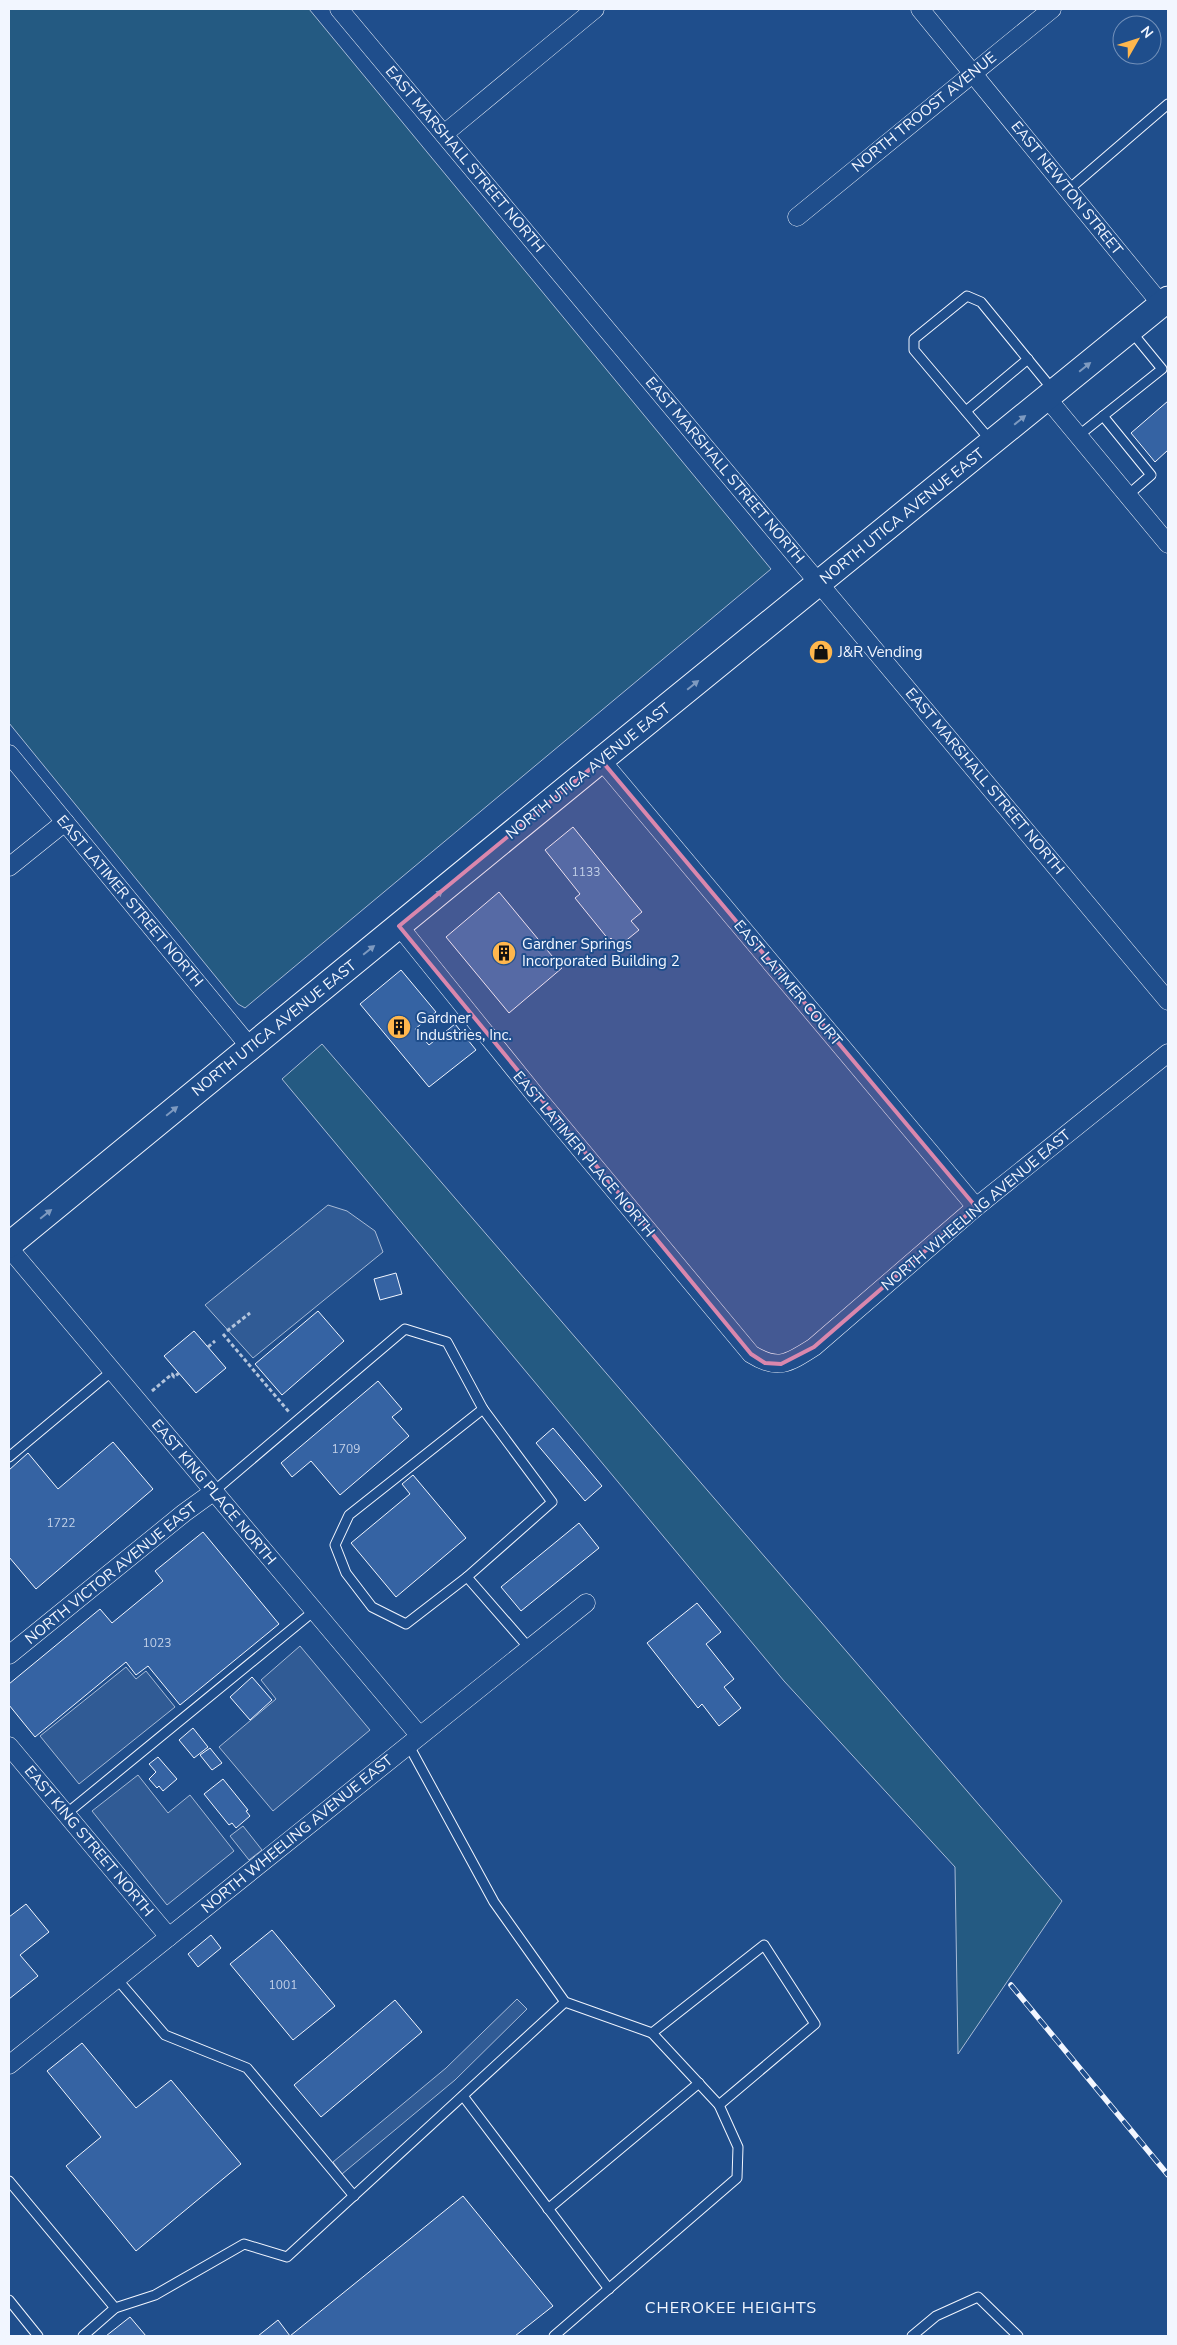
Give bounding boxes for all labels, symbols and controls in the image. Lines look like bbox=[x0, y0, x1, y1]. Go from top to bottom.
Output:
north arrow bbox=[1112, 15, 1162, 65]
text: N bbox=[1136, 22, 1157, 42]
street label: NORTH TROOST AVENUE bbox=[848, 47, 1000, 177]
street label: EAST MARSHALL STREET NORTH bbox=[381, 61, 549, 257]
street label: EAST NEWTON STREET bbox=[1007, 117, 1127, 259]
one-way arrow bbox=[1078, 361, 1091, 372]
street label: EAST MARSHALL STREET NORTH bbox=[641, 372, 809, 568]
one-way arrow bbox=[1014, 414, 1027, 425]
street label: NORTH UTICA AVENUE EAST bbox=[816, 443, 988, 589]
shop icon: J&R Vending bbox=[808, 639, 834, 665]
place label: J&R Vending bbox=[837, 642, 923, 662]
one-way arrow bbox=[686, 680, 699, 691]
street label: EAST MARSHALL STREET NORTH bbox=[901, 683, 1069, 879]
street label: NORTH UTICA AVENUE EAST bbox=[502, 698, 674, 844]
street label: EAST LATIMER STREET NORTH bbox=[52, 811, 208, 991]
house number: 1133 bbox=[572, 864, 600, 880]
one-way arrow bbox=[430, 889, 443, 900]
street label: EAST LATIMER COURT bbox=[729, 916, 847, 1050]
place label: Gardner Springs Incorporated Building 2 bbox=[522, 934, 680, 971]
building icon: Gardner Springs Incorporated Building 2 bbox=[491, 940, 517, 966]
one-way arrow bbox=[363, 945, 376, 956]
street label: NORTH UTICA AVENUE EAST bbox=[188, 955, 360, 1101]
place label: Gardner Industries, Inc. bbox=[416, 1008, 512, 1045]
building icon: Gardner Industries, Inc. bbox=[386, 1014, 412, 1040]
street label: EAST LATIMER PLACE NORTH bbox=[509, 1067, 659, 1241]
one-way arrow bbox=[165, 1106, 178, 1117]
street label: NORTH WHEELING AVENUE EAST bbox=[877, 1125, 1075, 1295]
one-way arrow bbox=[40, 1209, 53, 1220]
street label: EAST KING PLACE NORTH bbox=[147, 1415, 281, 1569]
house number: 1709 bbox=[332, 1441, 360, 1457]
street label: NORTH VICTOR AVENUE EAST bbox=[21, 1497, 201, 1649]
house number: 1722 bbox=[47, 1515, 75, 1531]
house number: 1023 bbox=[143, 1635, 171, 1651]
street label: NORTH WHEELING AVENUE EAST bbox=[197, 1750, 397, 1918]
street label: EAST KING STREET NORTH bbox=[20, 1761, 158, 1921]
house number: 1001 bbox=[269, 1977, 297, 1993]
district label: CHEROKEE HEIGHTS bbox=[645, 2297, 817, 2319]

